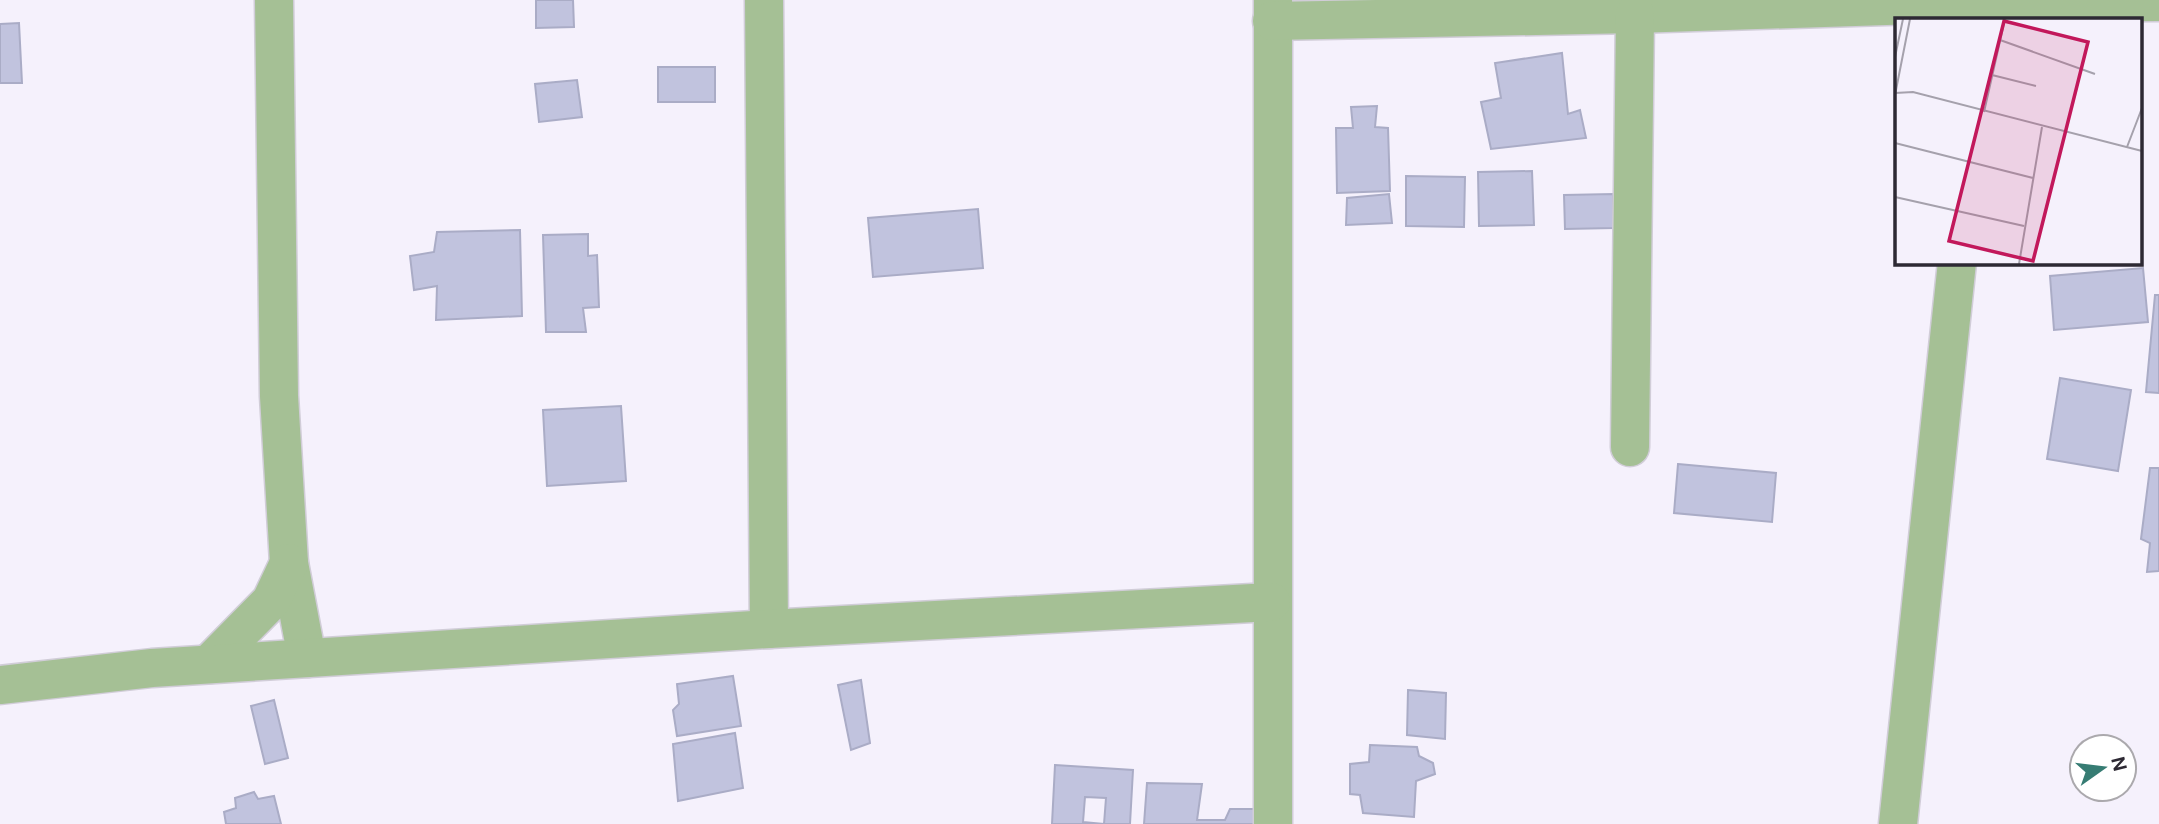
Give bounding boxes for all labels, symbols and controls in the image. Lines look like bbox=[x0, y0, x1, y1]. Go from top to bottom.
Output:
inset map bbox=[1895, 18, 2142, 264]
north arrow bbox=[2068, 733, 2138, 803]
text: N bbox=[2105, 754, 2133, 774]

